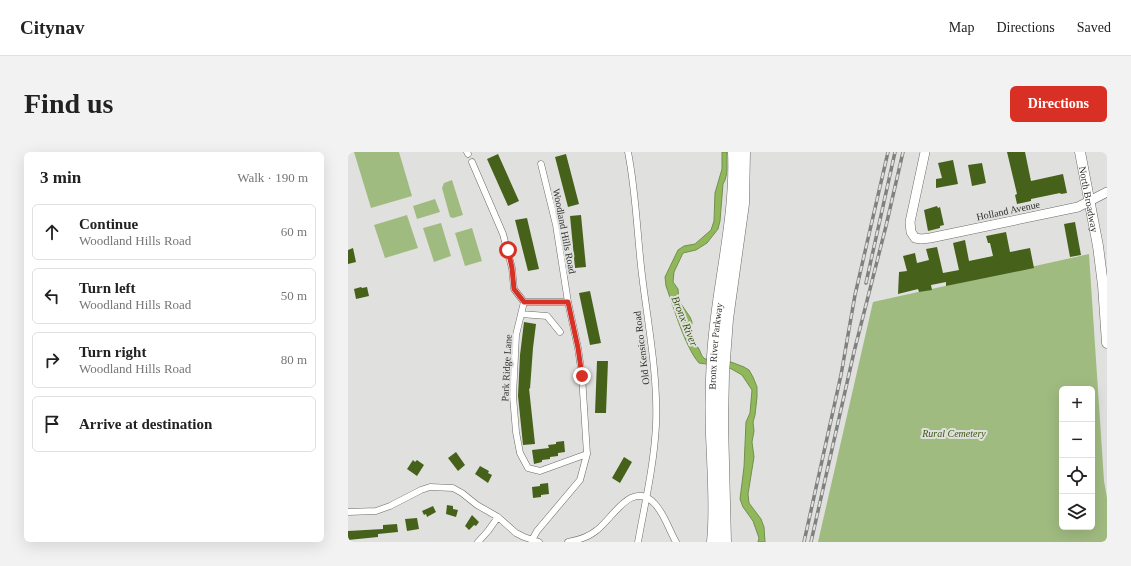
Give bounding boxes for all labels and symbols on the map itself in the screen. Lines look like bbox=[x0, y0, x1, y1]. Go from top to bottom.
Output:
street label: North Broadway bbox=[1077, 165, 1100, 233]
street label: Woodland Hills Road bbox=[551, 188, 578, 275]
street label: Holland Avenue bbox=[975, 198, 1041, 223]
route start bbox=[499, 241, 517, 259]
water label: Bronx River bbox=[670, 294, 701, 349]
street label: Bronx River Parkway bbox=[707, 302, 725, 390]
street label: Old Kensico Road bbox=[632, 311, 651, 385]
street label: Park Ridge Lane bbox=[499, 334, 514, 402]
route end bbox=[573, 367, 591, 385]
park label: Rural Cemetery bbox=[921, 428, 986, 439]

